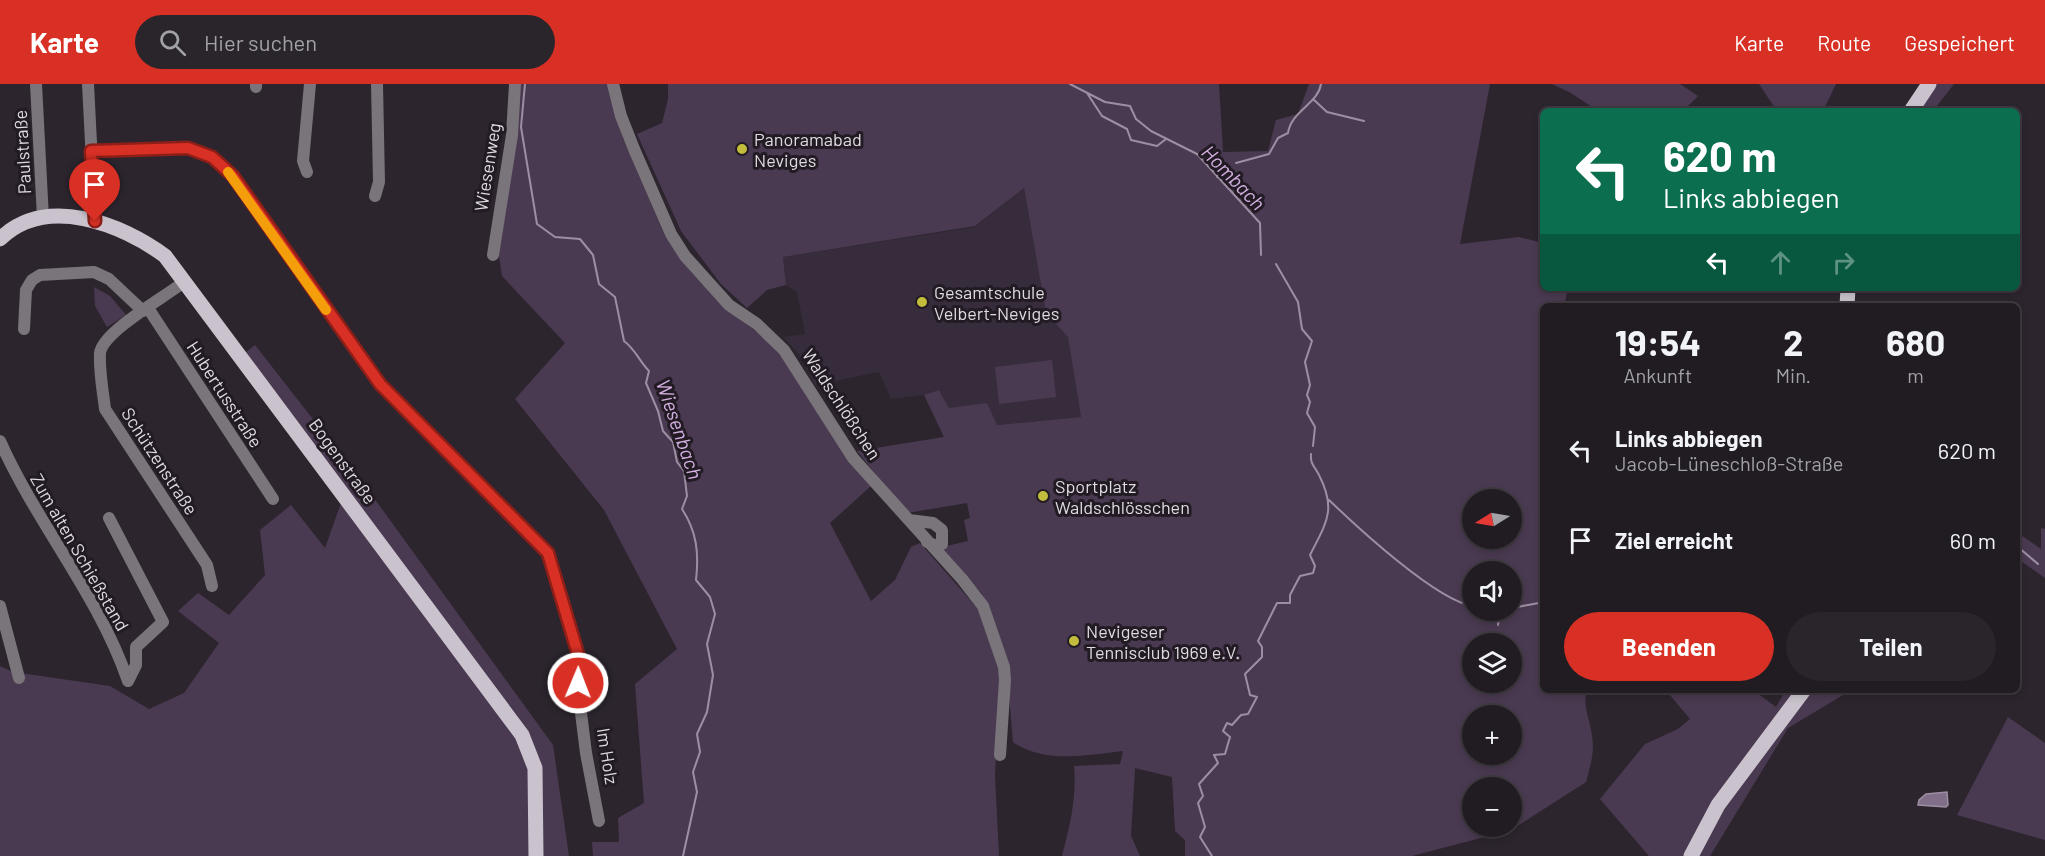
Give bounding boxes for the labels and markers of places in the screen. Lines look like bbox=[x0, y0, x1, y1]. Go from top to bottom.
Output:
place label: Panoramabad Neviges bbox=[754, 128, 862, 171]
marker: Panoramabad Neviges bbox=[735, 142, 749, 156]
pin bbox=[69, 159, 120, 221]
place label: Gesamtschule Velbert-Neviges bbox=[934, 281, 1059, 324]
marker: Gesamtschule Velbert-Neviges bbox=[915, 295, 929, 309]
place label: Sportplatz Waldschlösschen bbox=[1055, 475, 1190, 518]
marker: Sportplatz Waldschlösschen bbox=[1036, 489, 1050, 503]
place label: Nevigeser Tennisclub 1969 e.V. bbox=[1086, 620, 1240, 663]
marker: Nevigeser Tennisclub 1969 e.V. bbox=[1067, 634, 1081, 648]

